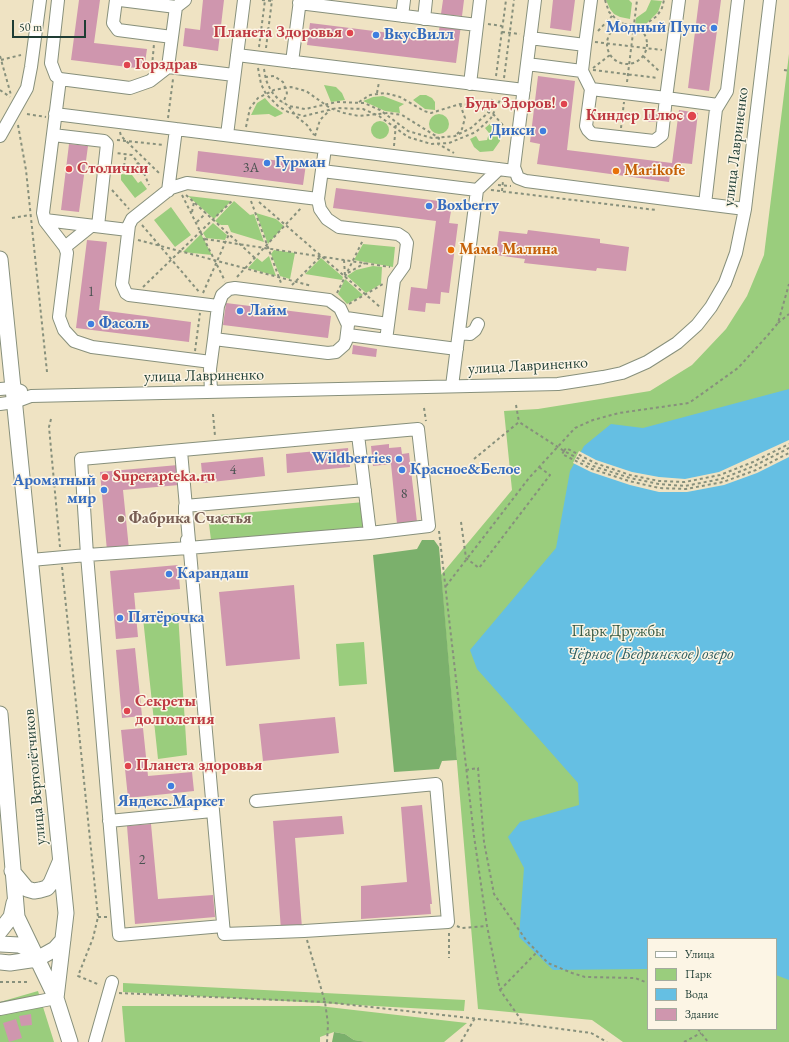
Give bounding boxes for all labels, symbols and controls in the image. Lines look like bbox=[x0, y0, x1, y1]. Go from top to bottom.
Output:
scale bar bbox=[14, 12, 88, 38]
place label: Модный Пупс bbox=[606, 18, 706, 38]
text: 50 m bbox=[19, 19, 42, 35]
place label: Планета Здоровья bbox=[214, 23, 342, 43]
marker: Модный Пупс bbox=[709, 23, 719, 33]
place label: ВкусВилл bbox=[384, 25, 454, 45]
marker: Планета Здоровья bbox=[345, 28, 355, 38]
marker: ВкусВилл bbox=[371, 30, 381, 40]
place label: Горздрав bbox=[135, 55, 197, 75]
marker: Горздрав bbox=[122, 60, 132, 70]
street label: улица Лавриненко bbox=[719, 86, 753, 208]
place label: Будь Здоров! bbox=[465, 94, 556, 114]
marker: Будь Здоров! bbox=[559, 99, 569, 109]
place label: Киндер Плюс bbox=[586, 106, 683, 126]
marker: Киндер Плюс bbox=[686, 110, 698, 122]
place label: Дикси bbox=[490, 121, 535, 141]
marker: Дикси bbox=[538, 126, 548, 136]
place label: Гурман bbox=[275, 153, 326, 173]
marker: Гурман bbox=[262, 158, 272, 168]
place label: Столички bbox=[77, 159, 148, 179]
house number: 3А bbox=[243, 160, 259, 176]
place label: Marikofe bbox=[624, 161, 685, 181]
marker: Столички bbox=[64, 164, 74, 174]
marker: Marikofe bbox=[611, 166, 621, 176]
place label: Boxberry bbox=[437, 196, 499, 216]
marker: Boxberry bbox=[424, 201, 434, 211]
place label: Мама Малина bbox=[459, 240, 558, 260]
marker: Мама Малина bbox=[446, 245, 456, 255]
house number: 1 bbox=[88, 284, 94, 300]
place label: Лайм bbox=[248, 301, 287, 321]
marker: Лайм bbox=[235, 306, 245, 316]
place label: Фасоль bbox=[99, 314, 149, 334]
marker: Фасоль bbox=[86, 319, 96, 329]
street label: улица Лавриненко bbox=[468, 353, 588, 379]
street label: улица Лавриненко bbox=[144, 365, 264, 387]
place label: Wildberries bbox=[312, 449, 391, 469]
marker: Wildberries bbox=[394, 454, 404, 464]
place label: Красное&Белое bbox=[410, 460, 520, 480]
house number: 4 bbox=[230, 462, 236, 478]
marker: Красное&Белое bbox=[397, 465, 407, 475]
place label: Superapteka.ru bbox=[113, 467, 215, 487]
place label: Ароматный мир bbox=[13, 471, 96, 509]
marker: Superapteka.ru bbox=[100, 472, 110, 482]
marker: Ароматный мир bbox=[99, 485, 109, 495]
house number: 8 bbox=[401, 486, 407, 502]
place label: Фабрика Счастья bbox=[129, 509, 252, 529]
marker: Фабрика Счастья bbox=[116, 514, 126, 524]
place label: Карандаш bbox=[177, 564, 249, 584]
marker: Карандаш bbox=[164, 569, 174, 579]
place label: Пятёрочка bbox=[128, 608, 205, 628]
marker: Пятёрочка bbox=[115, 613, 125, 623]
park label: Парк Дружбы bbox=[571, 622, 665, 642]
water label: Чёрное (Бедринское) озеро bbox=[567, 644, 733, 664]
place label: Секреты долголетия bbox=[135, 692, 214, 730]
marker: Секреты долголетия bbox=[122, 706, 132, 716]
street label: улица Вертолётчиков bbox=[19, 708, 51, 846]
place label: Планета здоровья bbox=[136, 756, 262, 776]
marker: Планета здоровья bbox=[123, 761, 133, 771]
marker: Яндекс.Маркет bbox=[166, 781, 176, 791]
place label: Яндекс.Маркет bbox=[117, 792, 225, 812]
house number: 2 bbox=[139, 852, 145, 868]
legend bbox=[647, 938, 777, 1030]
text: Улица bbox=[685, 946, 715, 962]
text: Парк bbox=[685, 966, 712, 982]
text: Вода bbox=[685, 986, 708, 1002]
text: Здание bbox=[685, 1006, 719, 1022]

